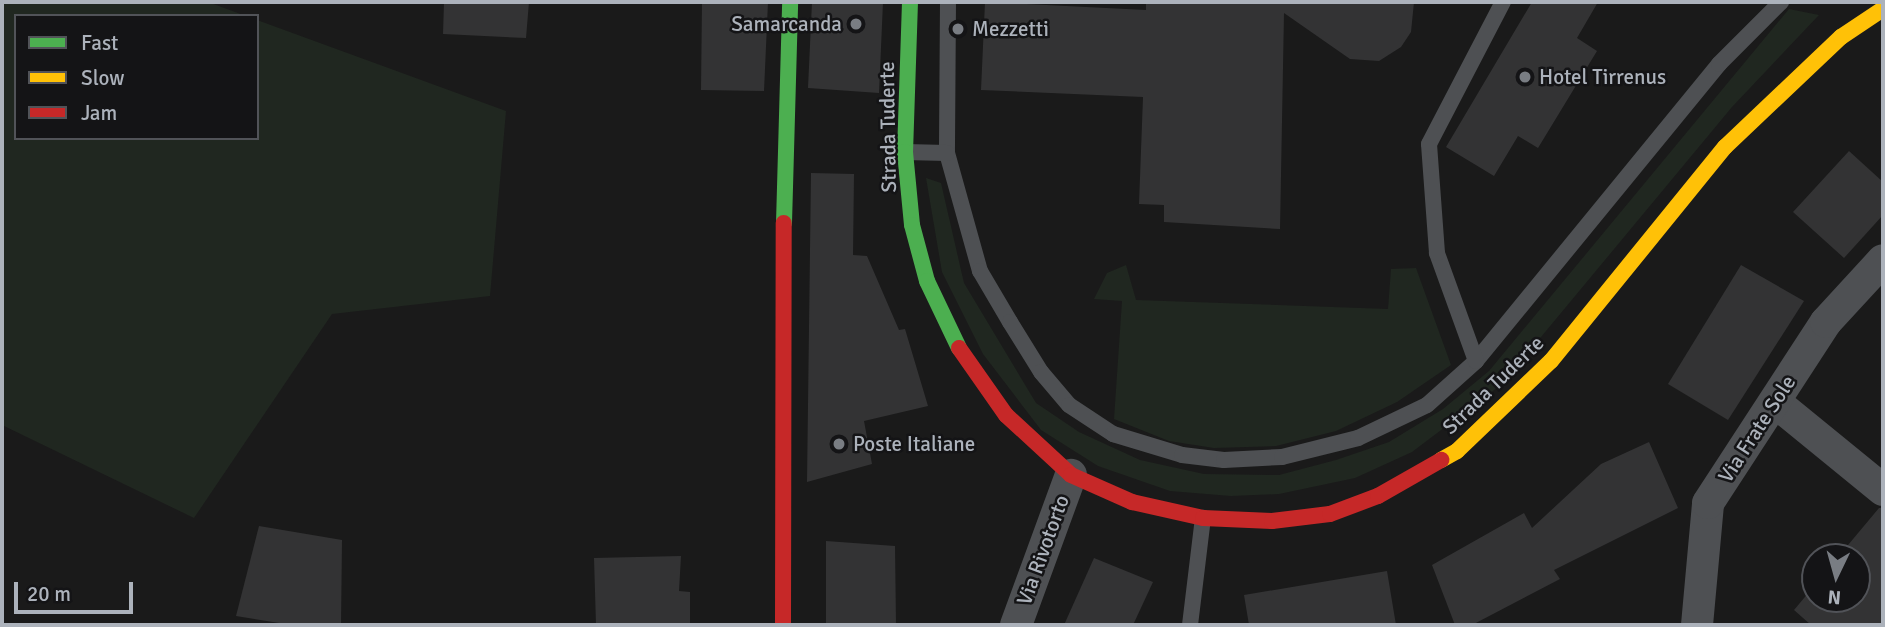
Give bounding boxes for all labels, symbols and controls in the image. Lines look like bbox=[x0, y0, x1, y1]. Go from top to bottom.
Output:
place label: Samarcanda bbox=[731, 11, 842, 37]
legend bbox=[14, 14, 259, 140]
marker: Samarcanda bbox=[848, 16, 864, 32]
place label: Mezzetti bbox=[972, 16, 1049, 42]
marker: Mezzetti bbox=[950, 21, 966, 37]
text: Fast bbox=[81, 30, 118, 56]
street label: Strada Tuderte bbox=[874, 61, 902, 193]
place label: Hotel Tirrenus bbox=[1539, 64, 1666, 90]
text: Slow bbox=[81, 65, 125, 91]
marker: Hotel Tirrenus bbox=[1517, 69, 1533, 85]
text: Jam bbox=[81, 100, 117, 126]
street label: Strada Tuderte bbox=[1437, 330, 1549, 440]
street label: Via Frate Sole bbox=[1713, 371, 1801, 487]
place label: Poste Italiane bbox=[853, 431, 975, 457]
marker: Poste Italiane bbox=[831, 436, 847, 452]
street label: Via Rivotorto bbox=[1011, 491, 1075, 609]
north arrow bbox=[1801, 543, 1871, 613]
scale bar bbox=[18, 568, 136, 612]
text: 20 m bbox=[27, 581, 71, 607]
text: N bbox=[1827, 584, 1842, 609]

